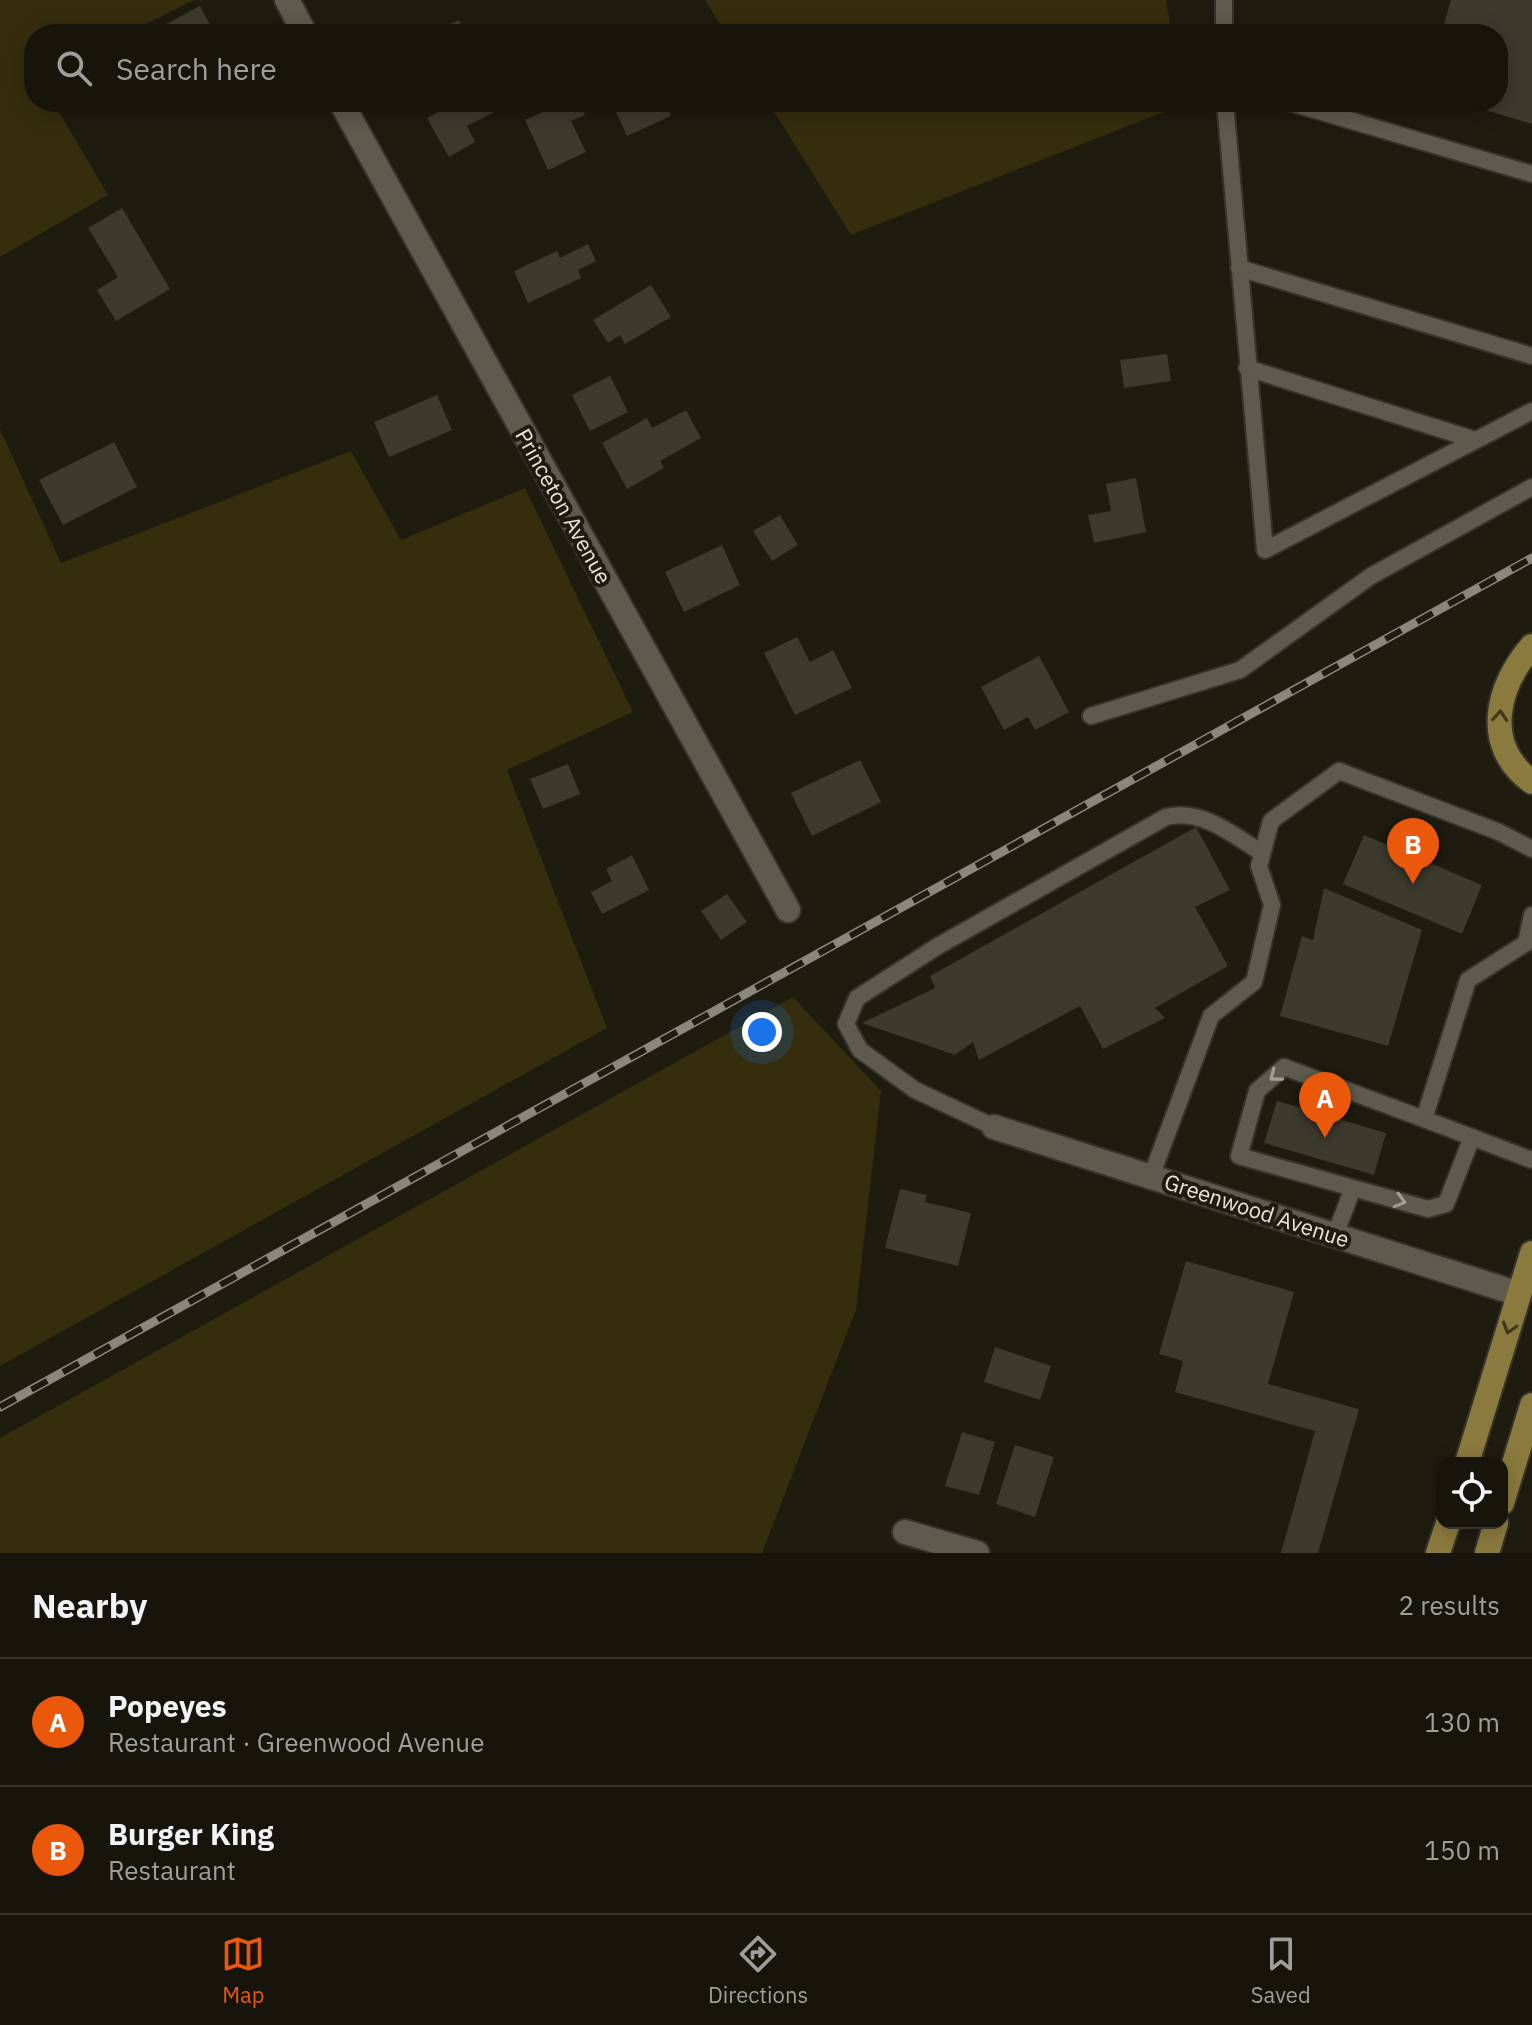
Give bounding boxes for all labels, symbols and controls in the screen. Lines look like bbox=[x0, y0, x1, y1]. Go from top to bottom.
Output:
search box bbox=[24, 24, 1508, 112]
icon: search bbox=[52, 46, 96, 90]
text: Search here bbox=[116, 49, 277, 88]
street label: Princeton Avenue bbox=[509, 423, 619, 589]
one-way arrow bbox=[1491, 709, 1508, 722]
pin: B bbox=[1387, 818, 1439, 884]
your location bbox=[742, 1012, 782, 1052]
one-way arrow bbox=[1269, 1066, 1284, 1080]
pin: A bbox=[1299, 1072, 1351, 1138]
street label: Greenwood Avenue bbox=[1161, 1166, 1353, 1254]
one-way arrow bbox=[1393, 1192, 1407, 1208]
one-way arrow bbox=[1502, 1320, 1518, 1334]
map controls bbox=[1436, 1457, 1508, 1529]
button: locate bbox=[1436, 1457, 1508, 1529]
text: Nearby bbox=[32, 1583, 147, 1627]
text: 2 results bbox=[1398, 1588, 1500, 1622]
text: Popeyes bbox=[108, 1686, 227, 1725]
text: A bbox=[49, 1705, 67, 1739]
text: 130 m bbox=[1424, 1705, 1500, 1739]
text: Restaurant · Greenwood Avenue bbox=[108, 1725, 484, 1759]
text: Burger King bbox=[108, 1814, 274, 1853]
text: B bbox=[49, 1833, 67, 1867]
text: 150 m bbox=[1424, 1833, 1500, 1867]
text: Restaurant bbox=[108, 1853, 236, 1887]
tab: Map bbox=[221, 1932, 265, 2009]
tab: Directions bbox=[708, 1932, 808, 2009]
tab: Saved bbox=[1251, 1932, 1311, 2009]

